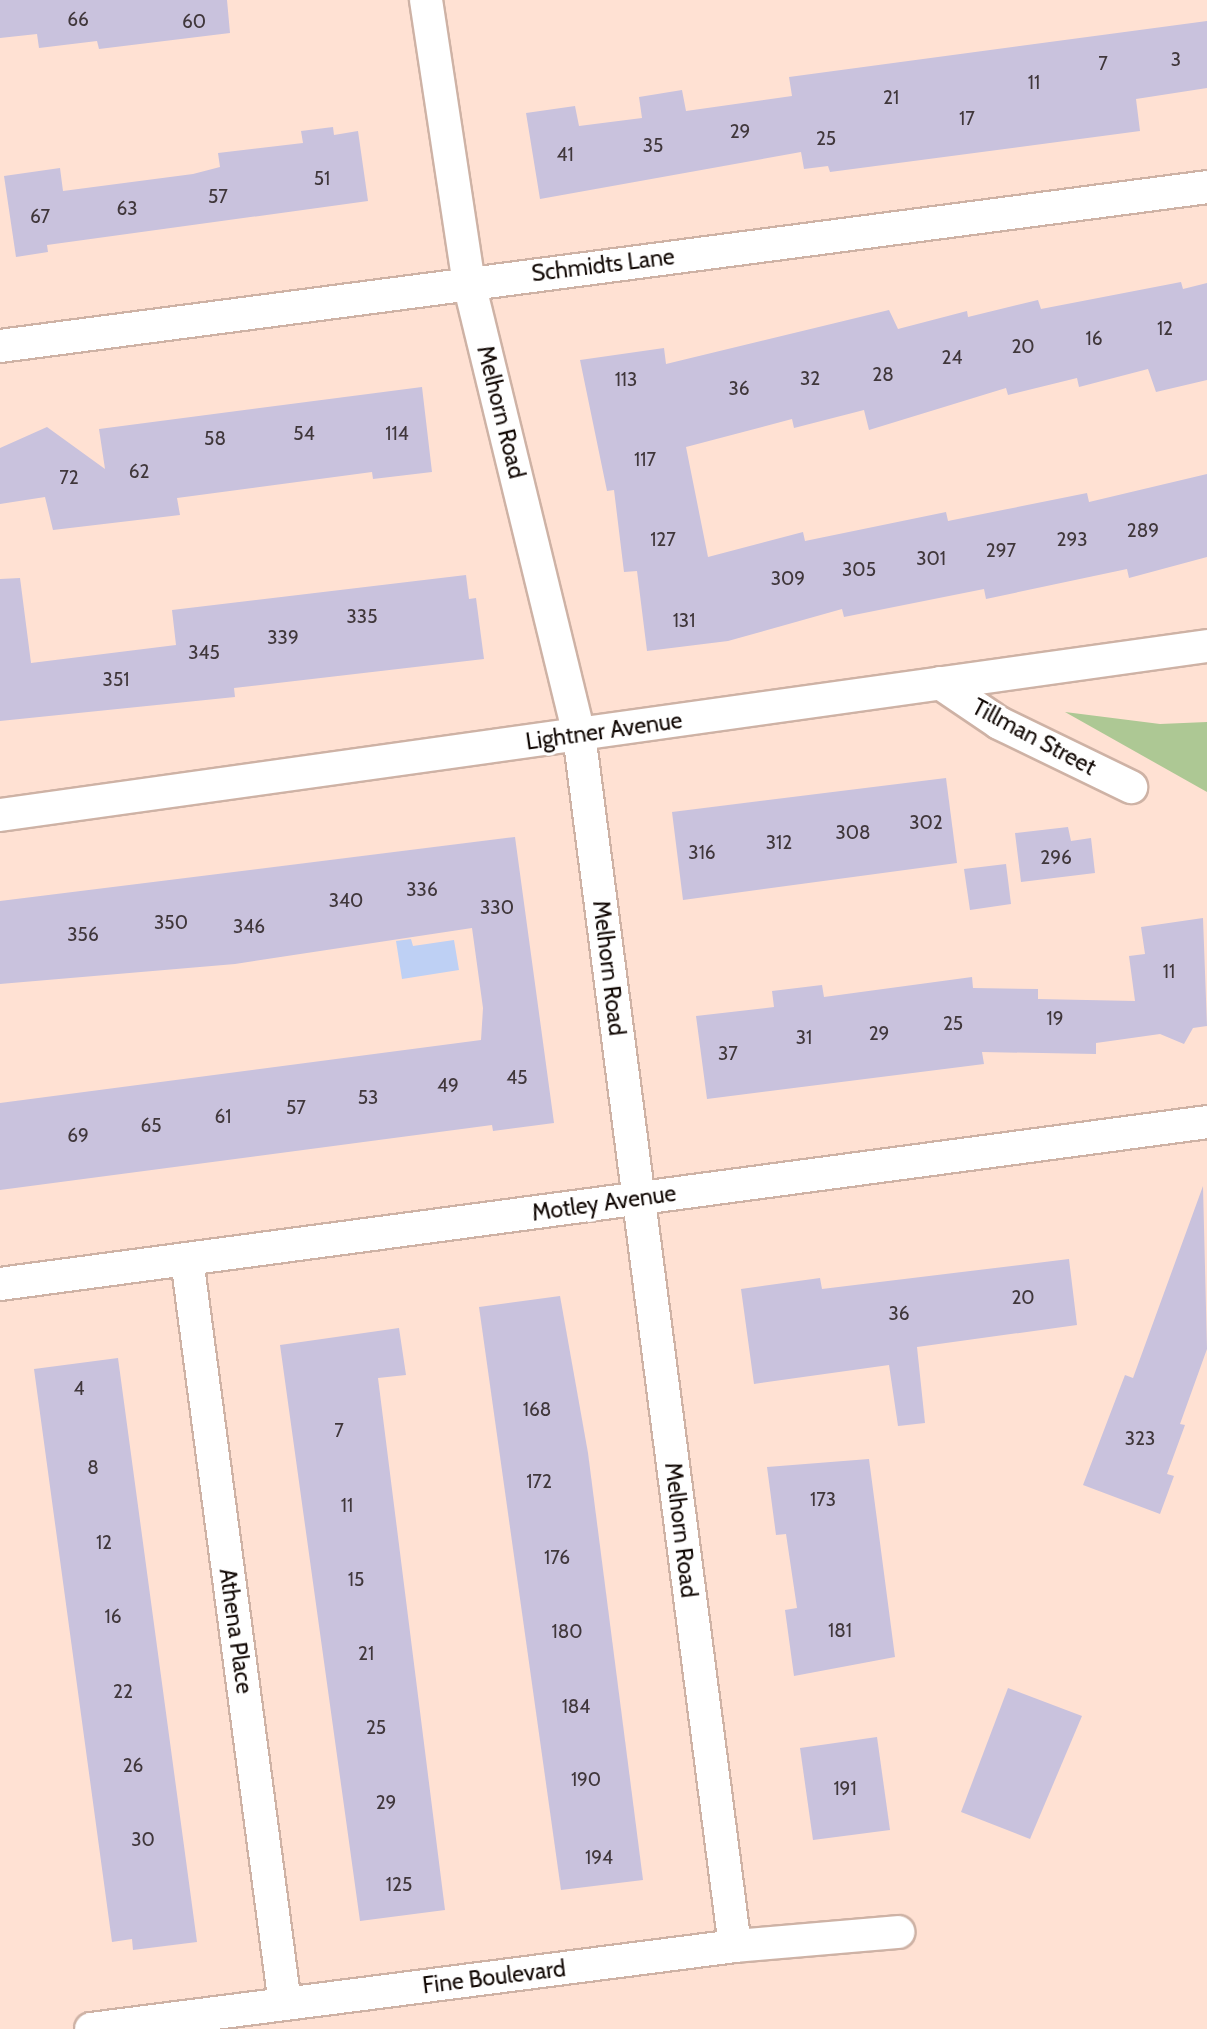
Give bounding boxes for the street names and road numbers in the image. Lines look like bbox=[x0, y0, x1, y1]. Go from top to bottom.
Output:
street label: Schmidts Lane bbox=[530, 243, 676, 287]
street label: Melhorn Road bbox=[471, 343, 531, 481]
street label: Tillman Street bbox=[967, 693, 1101, 781]
street label: Lightner Avenue bbox=[524, 706, 684, 756]
street label: Melhorn Road bbox=[587, 899, 631, 1037]
street label: Motley Avenue bbox=[530, 1179, 678, 1227]
street label: Melhorn Road bbox=[659, 1461, 703, 1599]
street label: Athena Place bbox=[214, 1567, 258, 1695]
street label: Fine Boulevard bbox=[421, 1955, 567, 1999]

